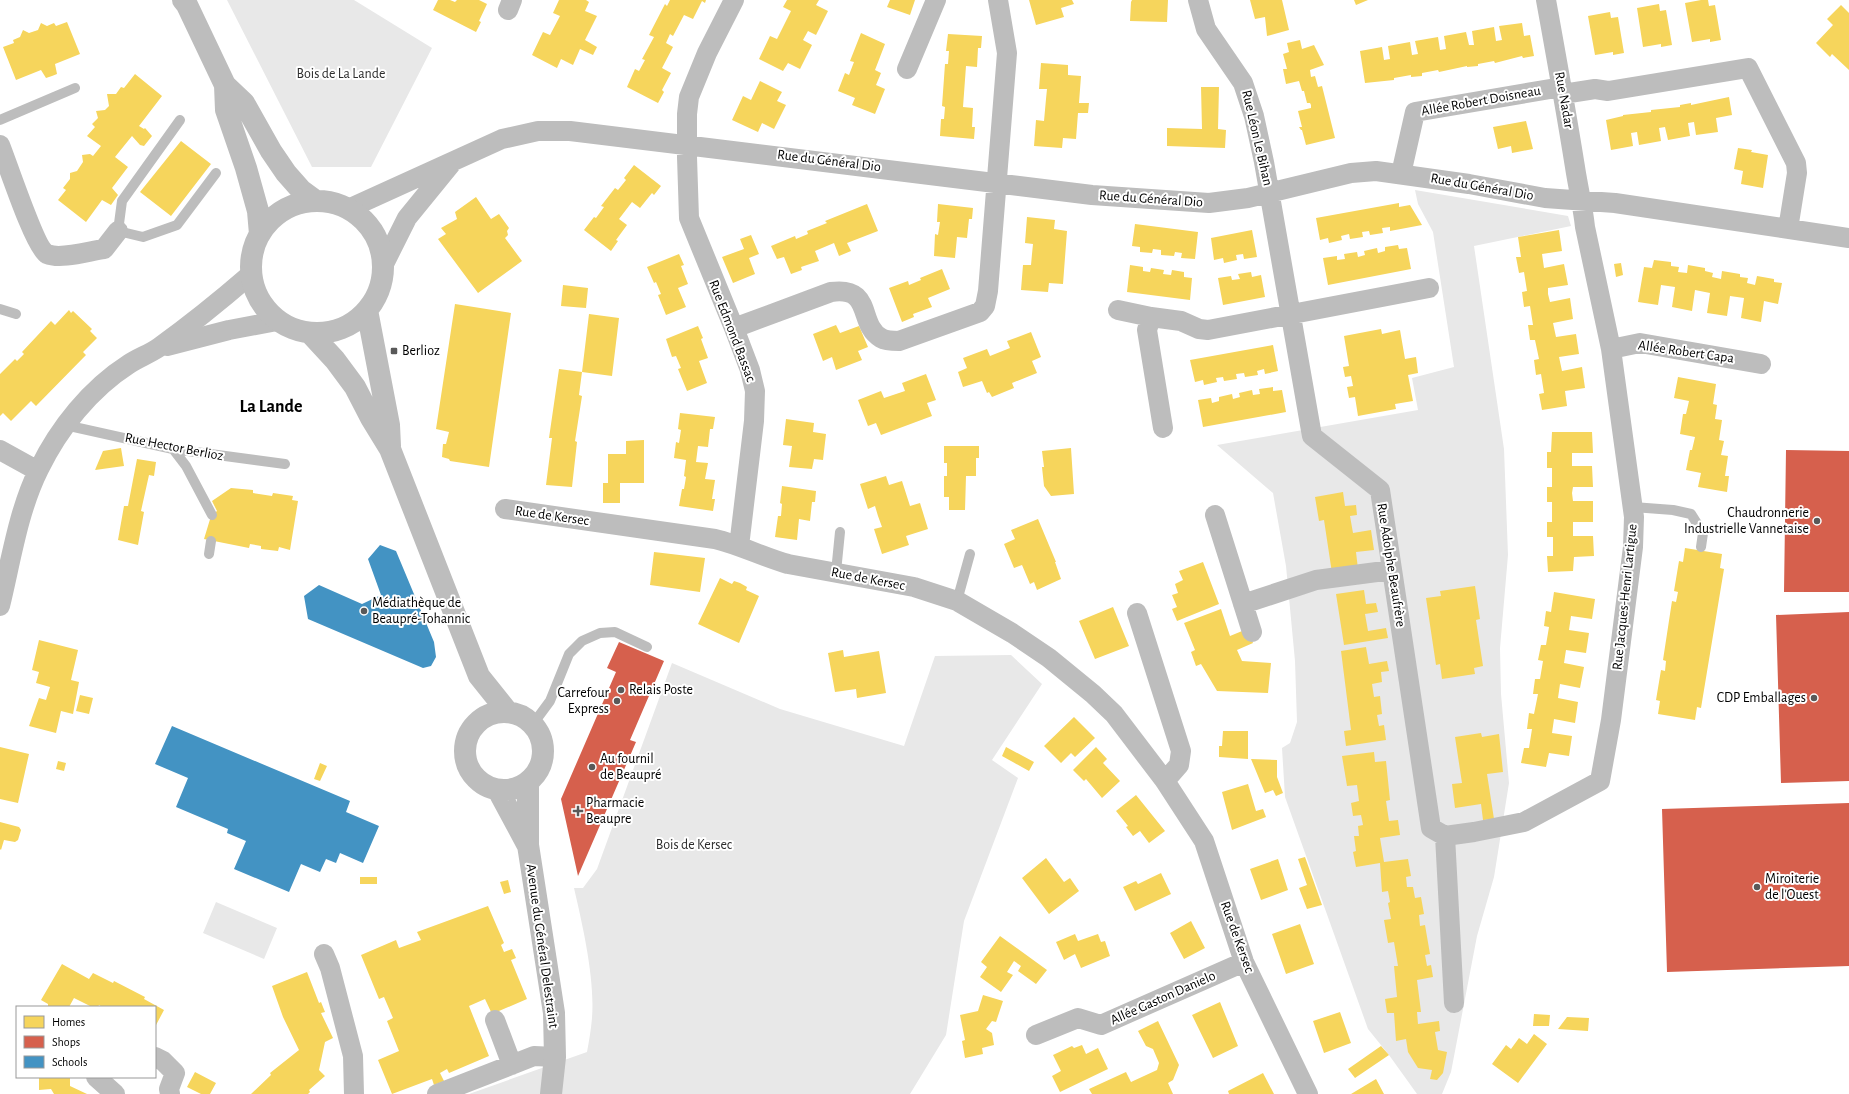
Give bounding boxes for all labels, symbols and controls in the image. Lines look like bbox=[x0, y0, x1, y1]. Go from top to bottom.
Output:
park label: Bois de La Lande bbox=[297, 67, 385, 81]
street label: Rue Nadar bbox=[1552, 71, 1576, 130]
street label: Allée Robert Doisneau bbox=[1420, 84, 1542, 118]
street label: Rue Léon Le Bihan bbox=[1239, 89, 1275, 187]
street label: Rue du Général Dio bbox=[776, 148, 882, 174]
street label: Rue du Général Dio bbox=[1429, 171, 1535, 203]
street label: Rue du Général Dio bbox=[1099, 188, 1204, 210]
street label: Rue Edmond Bassac bbox=[706, 278, 758, 384]
street label: Allée Robert Capa bbox=[1637, 338, 1735, 366]
place label: Berlioz bbox=[402, 344, 440, 358]
marker: Berlioz bbox=[389, 346, 399, 356]
district label: La Lande bbox=[240, 398, 303, 416]
street label: Rue Hector Berlioz bbox=[124, 431, 225, 463]
street label: Rue Adolphe Beaufrère bbox=[1374, 502, 1408, 628]
street label: Rue de Kersec bbox=[514, 504, 591, 528]
place label: Chaudronnerie Industrielle Vannetaise bbox=[1684, 506, 1809, 536]
marker: Chaudronnerie Industrielle Vannetaise bbox=[1812, 516, 1822, 526]
street label: Rue Jacques-Henri Lartigue bbox=[1610, 523, 1640, 671]
street label: Rue de Kersec bbox=[830, 565, 907, 593]
place label: Médiathèque de Beaupré-Tohannic bbox=[372, 596, 471, 626]
marker: Médiathèque de Beaupré-Tohannic bbox=[359, 606, 369, 616]
place label: Relais Poste bbox=[629, 683, 693, 697]
marker: Relais Poste bbox=[616, 685, 626, 695]
place label: Carrefour Express bbox=[558, 686, 609, 716]
place label: CDP Emballages bbox=[1717, 691, 1806, 705]
marker: CDP Emballages bbox=[1809, 693, 1819, 703]
marker: Carrefour Express bbox=[612, 696, 622, 706]
place label: Au fournil de Beaupré bbox=[600, 752, 661, 782]
marker: Au fournil de Beaupré bbox=[587, 762, 597, 772]
place label: Pharmacie Beaupre bbox=[586, 796, 644, 826]
marker: Pharmacie Beaupre bbox=[573, 806, 583, 816]
park label: Bois de Kersec bbox=[656, 838, 733, 852]
street label: Avenue du Général Delestraint bbox=[524, 863, 561, 1030]
place label: Miroiterie de l'Ouest bbox=[1765, 872, 1819, 902]
marker: Miroiterie de l'Ouest bbox=[1752, 882, 1762, 892]
street label: Rue de Kersec bbox=[1218, 899, 1257, 975]
street label: Allée Gaston Danielo bbox=[1108, 968, 1218, 1027]
legend bbox=[16, 1006, 156, 1078]
text: Homes bbox=[52, 1016, 85, 1028]
text: Shops bbox=[52, 1036, 80, 1048]
text: Schools bbox=[52, 1056, 87, 1068]

